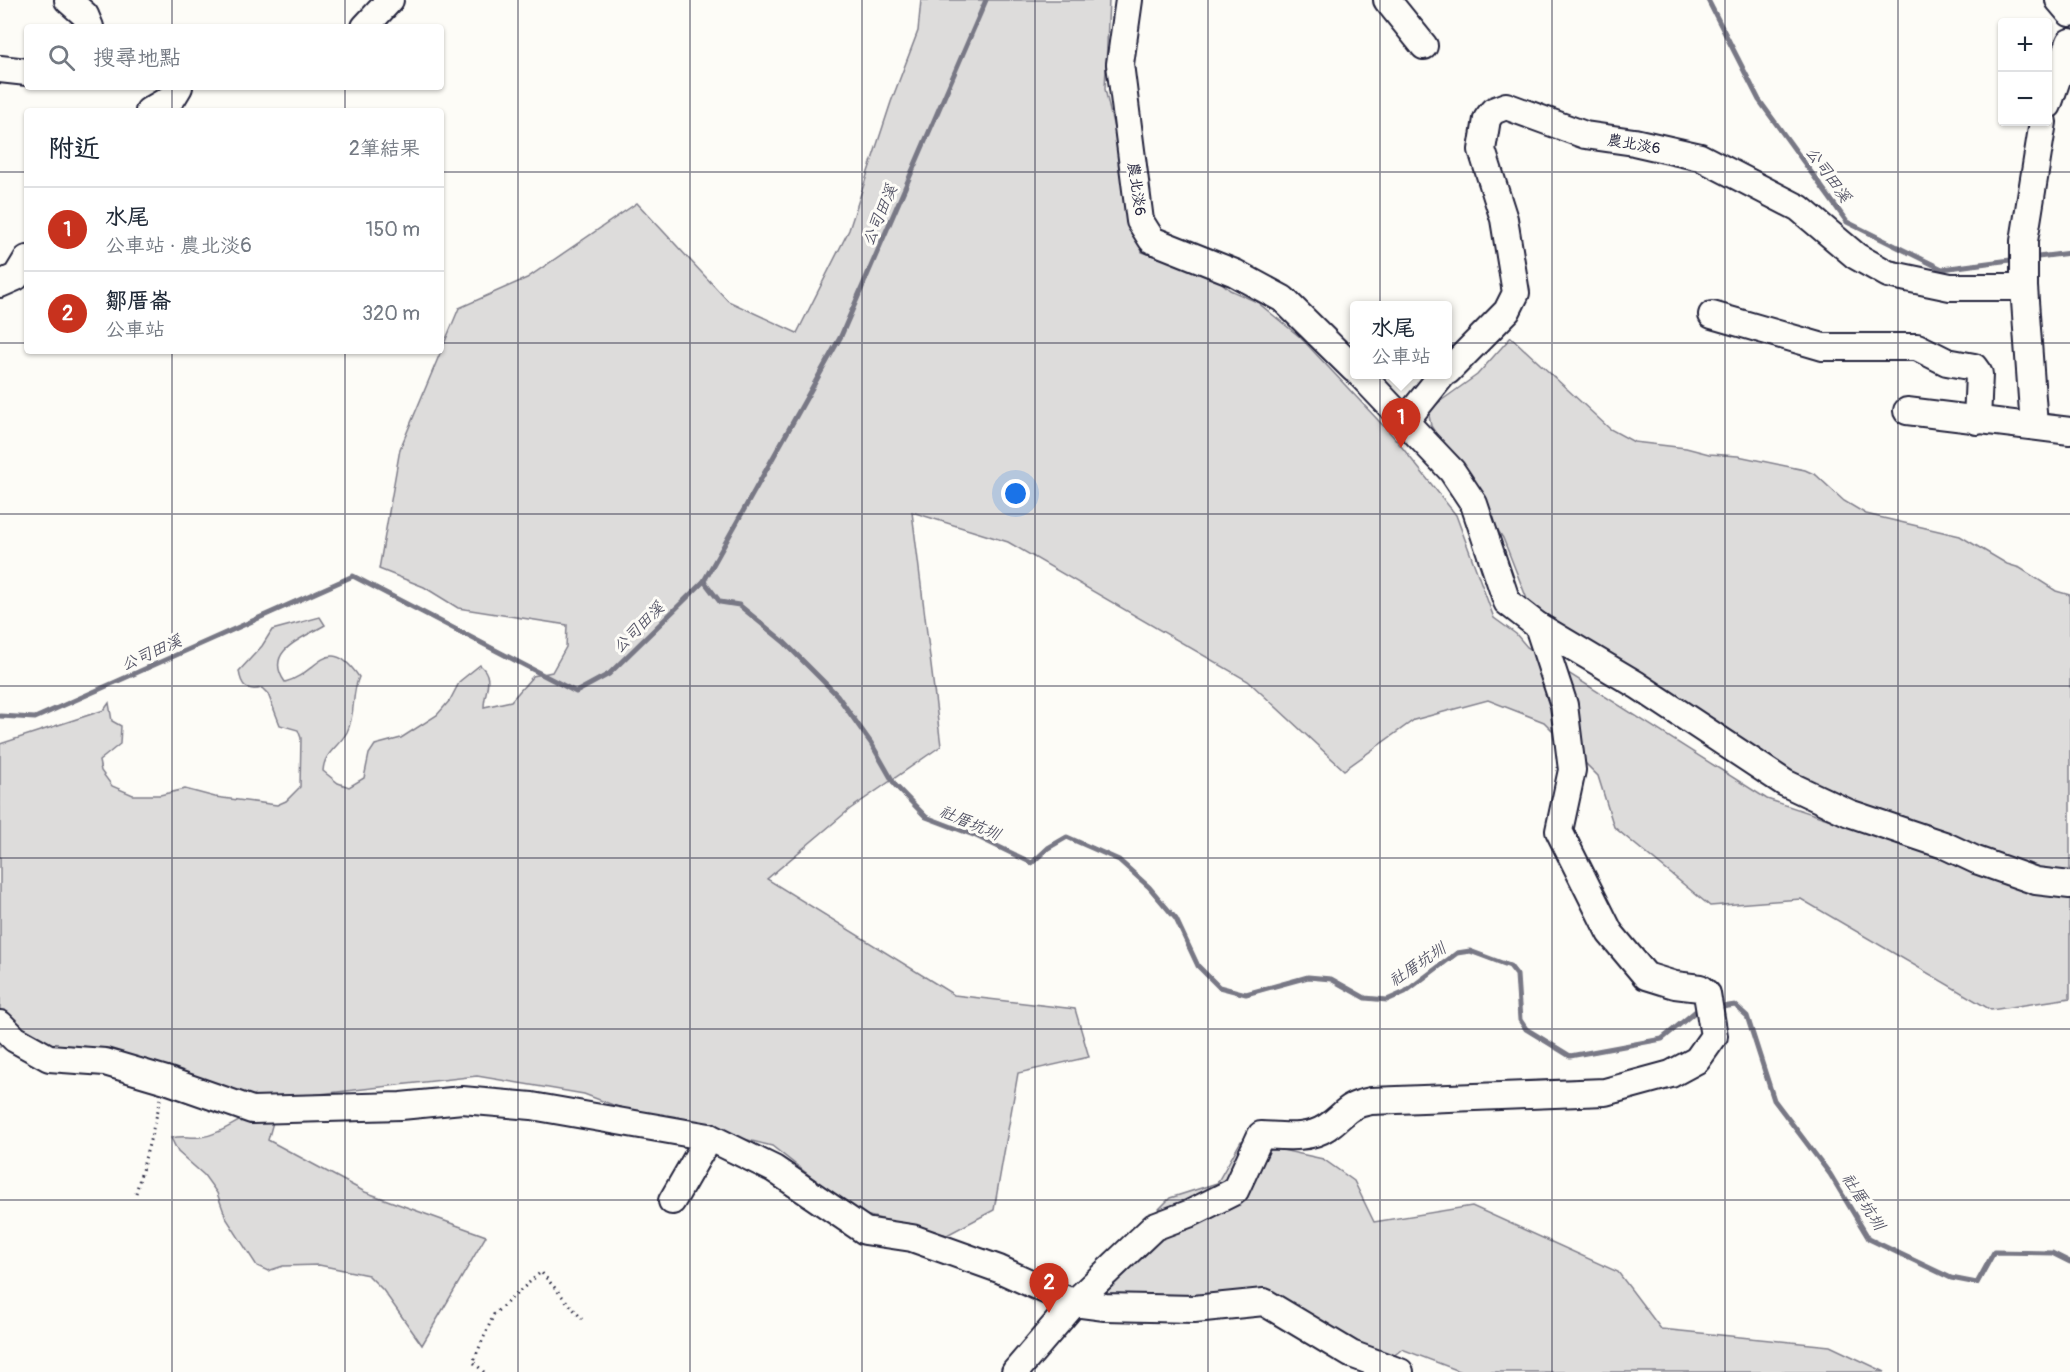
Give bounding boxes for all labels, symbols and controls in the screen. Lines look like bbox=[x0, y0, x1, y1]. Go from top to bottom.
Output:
map controls bbox=[1998, 18, 2052, 126]
button: + bbox=[1998, 18, 2052, 72]
search box bbox=[24, 24, 444, 90]
icon: search bbox=[45, 41, 78, 74]
text: 搜尋地點 bbox=[93, 44, 181, 72]
button: − bbox=[1998, 72, 2052, 126]
street label: 農北淡6 bbox=[1606, 130, 1662, 159]
text: 附近 bbox=[48, 133, 100, 165]
text: 2筆結果 bbox=[349, 136, 420, 161]
water label: 公司田溪 bbox=[1801, 143, 1856, 207]
street label: 農北淡6 bbox=[1123, 161, 1150, 217]
water label: 公司田溪 bbox=[858, 181, 902, 249]
text: 水尾 bbox=[105, 203, 149, 231]
text: 1 bbox=[64, 217, 71, 242]
text: 150 m bbox=[366, 217, 420, 242]
text: 公車站 · 農北淡6 bbox=[105, 233, 252, 258]
text: 鄒厝崙 bbox=[105, 287, 171, 315]
text: 2 bbox=[62, 301, 73, 326]
text: 320 m bbox=[362, 301, 420, 326]
popup bbox=[1350, 301, 1452, 379]
text: 水尾 bbox=[1371, 314, 1415, 342]
text: 公車站 bbox=[105, 317, 165, 342]
text: 公車站 bbox=[1371, 344, 1431, 369]
pin: 1 bbox=[1382, 398, 1420, 448]
your location bbox=[1001, 479, 1030, 508]
water label: 公司田溪 bbox=[609, 597, 669, 657]
water label: 公司田溪 bbox=[118, 630, 186, 675]
water label: 社厝坑圳 bbox=[936, 801, 1005, 845]
water label: 社厝坑圳 bbox=[1385, 938, 1451, 991]
water label: 社厝坑圳 bbox=[1837, 1169, 1890, 1235]
pin: 2 bbox=[1030, 1264, 1068, 1313]

